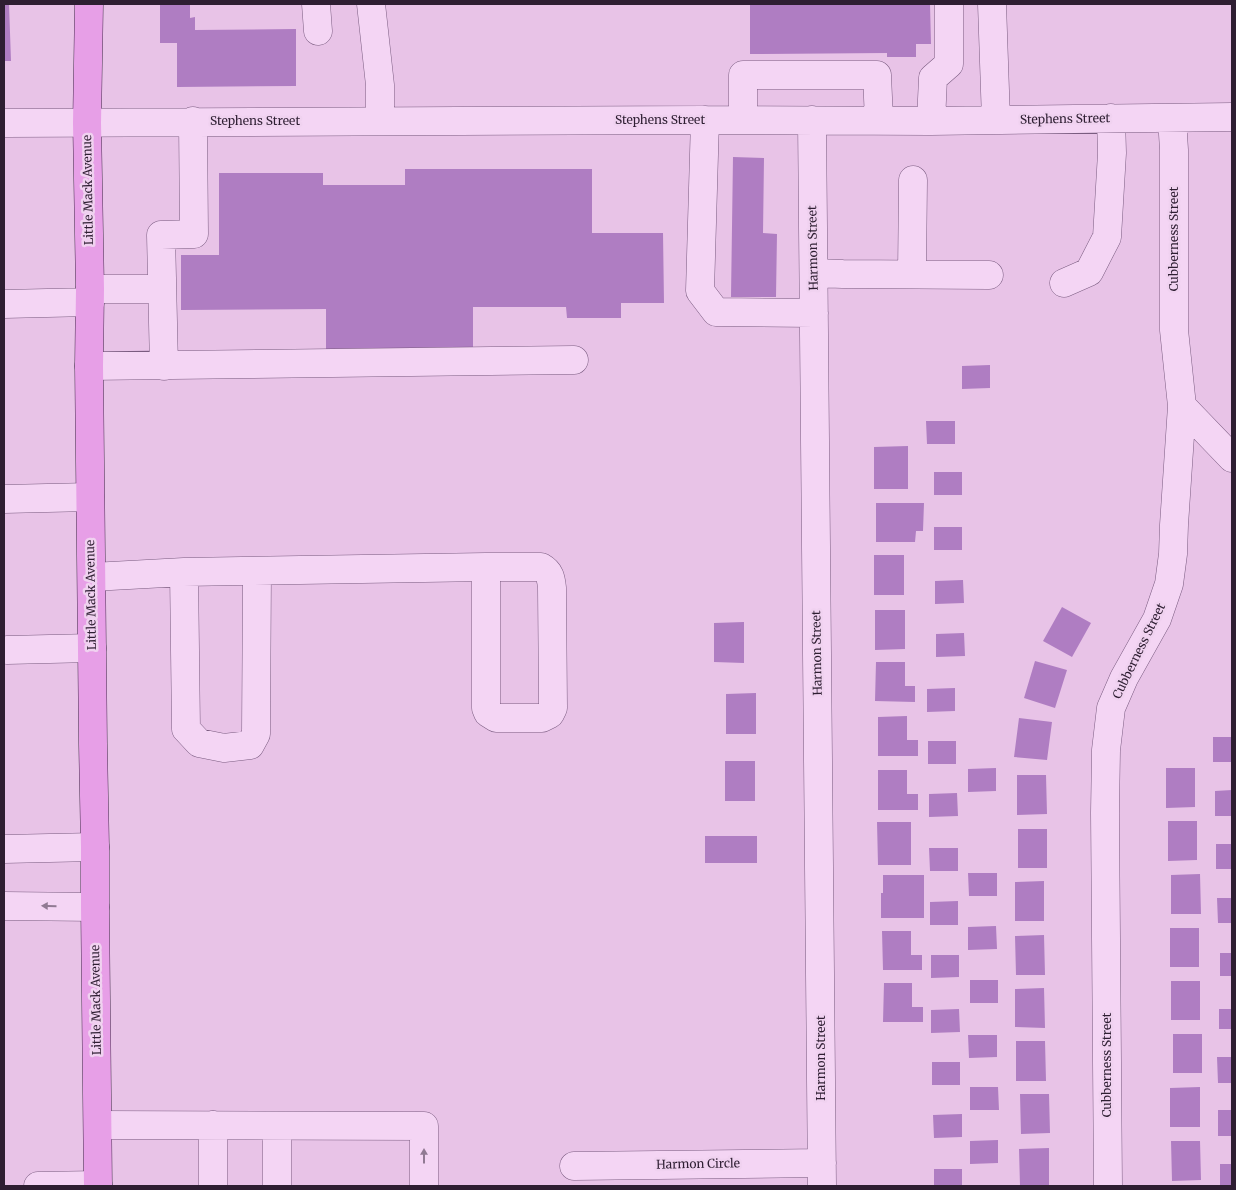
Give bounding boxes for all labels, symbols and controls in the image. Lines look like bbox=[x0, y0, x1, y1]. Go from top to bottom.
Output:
street label: Stephens Street bbox=[1020, 110, 1110, 127]
street label: Stephens Street bbox=[615, 112, 705, 127]
street label: Stephens Street bbox=[210, 113, 300, 128]
street label: Little Mack Avenue bbox=[79, 135, 96, 245]
street label: Cubberness Street bbox=[1166, 186, 1181, 291]
street label: Harmon Street bbox=[804, 205, 821, 291]
street label: Little Mack Avenue bbox=[82, 540, 99, 650]
street label: Cubberness Street bbox=[1109, 600, 1168, 701]
street label: Harmon Street bbox=[808, 610, 825, 696]
one-way arrow bbox=[41, 902, 57, 910]
street label: Little Mack Avenue bbox=[87, 945, 104, 1055]
street label: Cubberness Street bbox=[1099, 1012, 1114, 1117]
street label: Harmon Street bbox=[813, 1015, 828, 1101]
one-way arrow bbox=[420, 1148, 428, 1164]
street label: Harmon Circle bbox=[656, 1155, 740, 1172]

